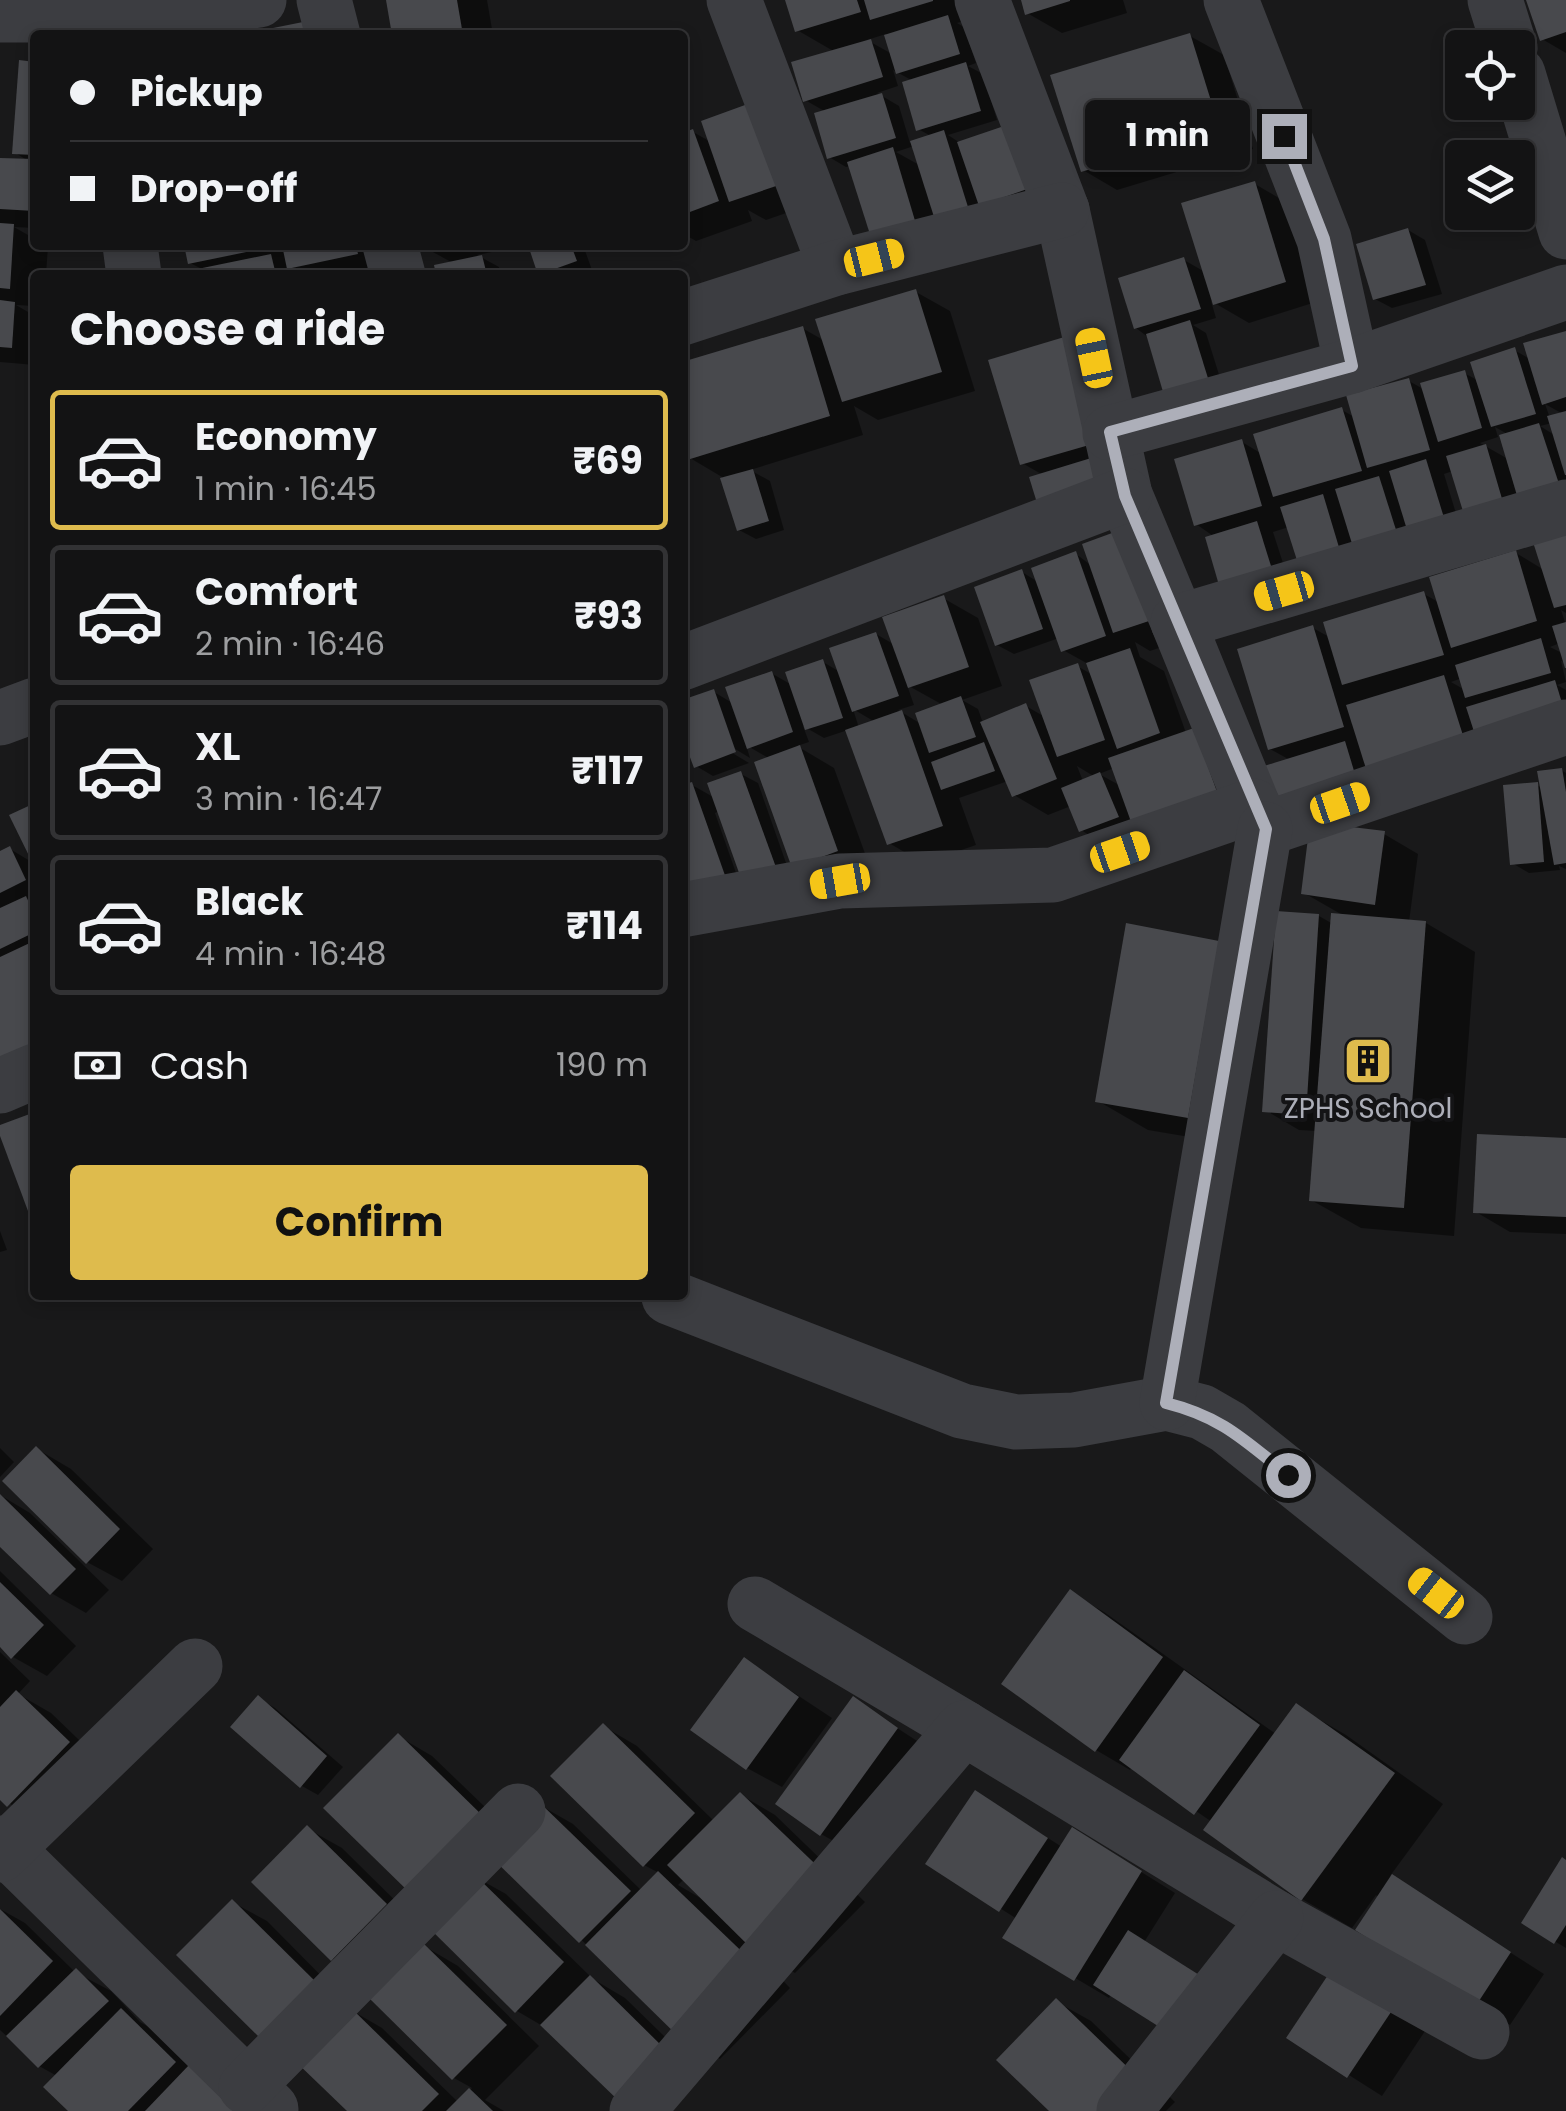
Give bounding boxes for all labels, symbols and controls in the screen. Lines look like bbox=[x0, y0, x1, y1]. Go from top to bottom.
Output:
map controls bbox=[1445, 30, 1535, 230]
button: locate bbox=[1445, 30, 1535, 120]
text: Pickup bbox=[130, 66, 263, 119]
callout: 1 min bbox=[1084, 101, 1249, 171]
text: 1 min bbox=[1126, 112, 1209, 157]
route end bbox=[1262, 114, 1307, 159]
button: layers bbox=[1445, 140, 1535, 230]
text: Drop-off bbox=[130, 162, 298, 215]
car bbox=[841, 236, 907, 280]
text: Choose a ride bbox=[70, 298, 385, 361]
car bbox=[1073, 326, 1115, 390]
text: Economy bbox=[195, 410, 377, 463]
icon: car bbox=[75, 415, 165, 505]
text: ₹69 bbox=[573, 434, 643, 487]
text: 1 min · 16:45 bbox=[195, 466, 377, 511]
text: Comfort bbox=[195, 565, 358, 618]
car bbox=[1251, 568, 1317, 614]
icon: car bbox=[75, 570, 165, 660]
text: ₹93 bbox=[574, 589, 643, 642]
text: 2 min · 16:46 bbox=[195, 621, 385, 666]
text: XL bbox=[195, 720, 240, 773]
icon: car bbox=[75, 725, 165, 815]
text: ₹117 bbox=[571, 744, 643, 797]
text: 3 min · 16:47 bbox=[195, 776, 383, 821]
car bbox=[1307, 779, 1373, 827]
car bbox=[1087, 828, 1153, 876]
car bbox=[808, 861, 872, 901]
text: Black bbox=[195, 875, 304, 928]
icon: car bbox=[75, 880, 165, 970]
text: ₹114 bbox=[566, 899, 643, 952]
text: 4 min · 16:48 bbox=[195, 931, 387, 976]
building icon: ZPHS School bbox=[1342, 1035, 1394, 1087]
icon: cash bbox=[70, 1038, 125, 1093]
text: Cash bbox=[150, 1039, 249, 1092]
text: 190 m bbox=[556, 1042, 648, 1087]
place label: ZPHS School bbox=[1284, 1089, 1452, 1128]
button: Confirm bbox=[70, 1165, 648, 1280]
route start bbox=[1266, 1453, 1311, 1498]
car bbox=[1403, 1563, 1469, 1623]

